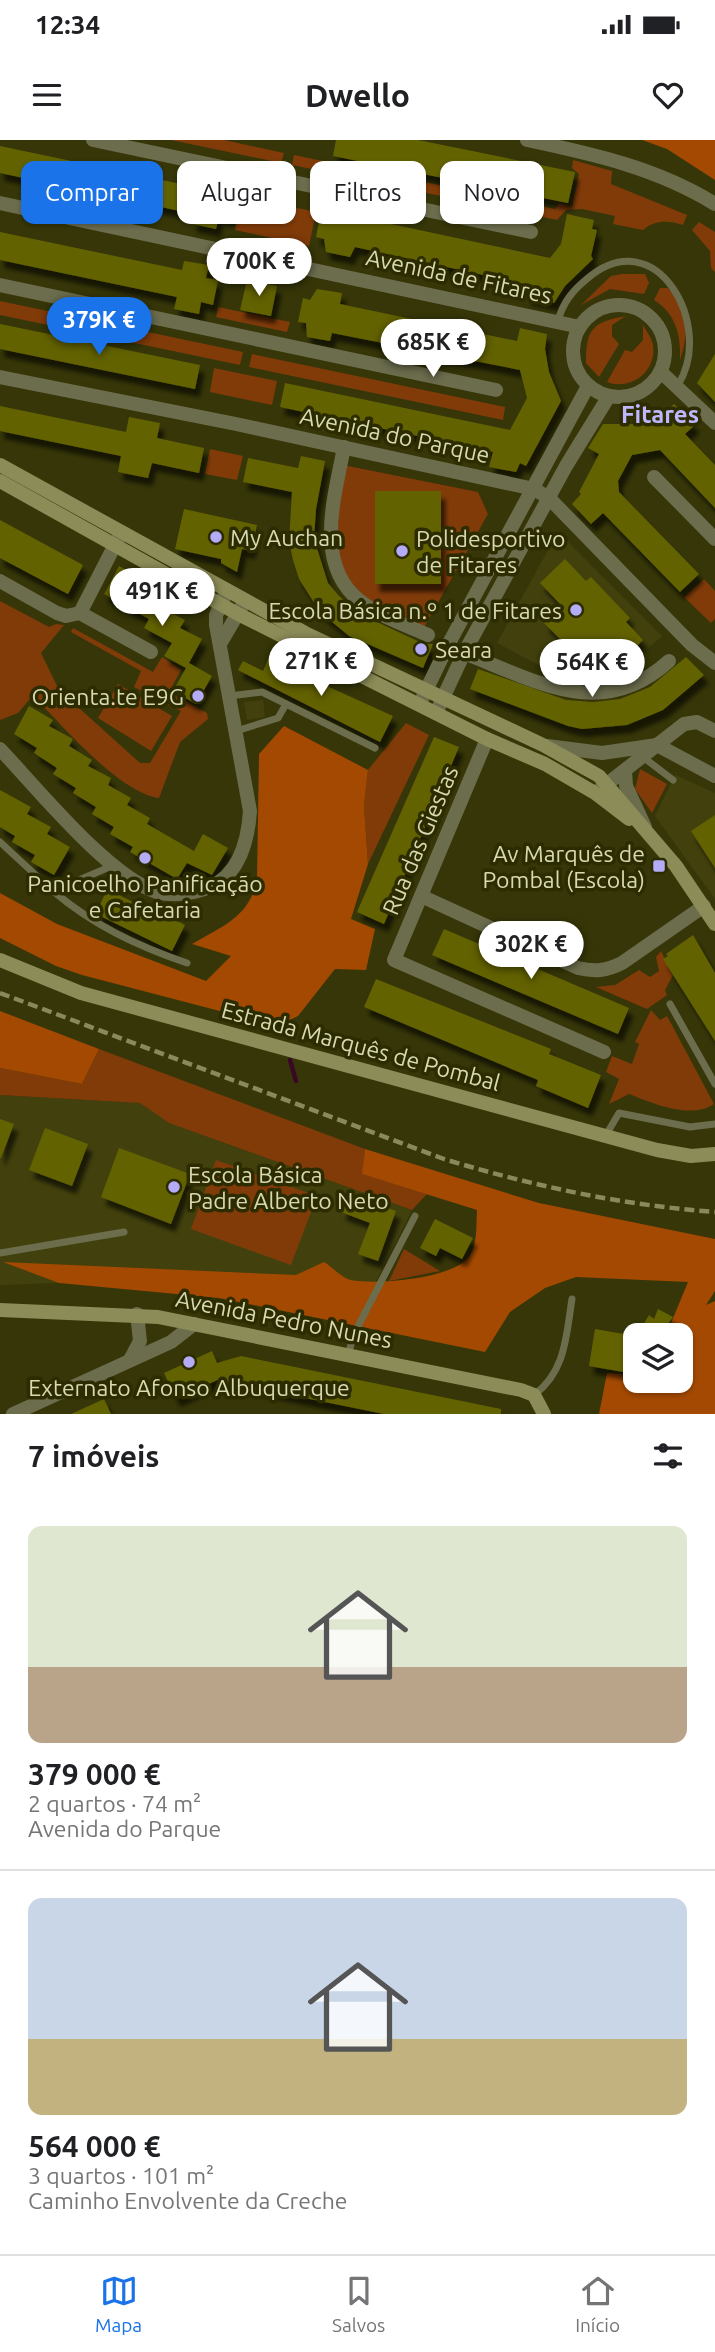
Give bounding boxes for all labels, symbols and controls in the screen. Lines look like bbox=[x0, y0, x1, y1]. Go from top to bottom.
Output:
text: 12:34 bbox=[35, 10, 100, 39]
icon: menu bbox=[28, 76, 66, 114]
icon: heart bbox=[649, 76, 687, 114]
text: Dwello bbox=[305, 77, 410, 113]
chip: Comprar bbox=[21, 161, 163, 224]
chip: Alugar bbox=[177, 161, 296, 224]
chip: Filtros bbox=[310, 161, 426, 224]
chip: Novo bbox=[440, 161, 544, 224]
pin: 700K € bbox=[202, 239, 316, 298]
street label: Avenida de Fitares bbox=[364, 244, 554, 308]
text: 700K € bbox=[223, 248, 295, 273]
pin: 379K € bbox=[42, 298, 156, 357]
text: 379K € bbox=[63, 307, 135, 332]
pin: 685K € bbox=[376, 320, 490, 379]
text: 685K € bbox=[397, 329, 469, 354]
district label: Fitares bbox=[621, 401, 699, 428]
street label: Avenida do Parque bbox=[298, 403, 492, 467]
place label: My Auchan bbox=[230, 525, 343, 550]
place label: Polidesportivo de Fitares bbox=[416, 526, 566, 577]
marker: My Auchan bbox=[208, 529, 224, 545]
marker: Polidesportivo de Fitares bbox=[394, 543, 410, 559]
pin: 491K € bbox=[105, 568, 219, 628]
text: 491K € bbox=[126, 578, 198, 603]
place label: Escola Básica n.º 1 de Fitares bbox=[268, 598, 562, 623]
marker: Escola Básica n.º 1 de Fitares bbox=[568, 602, 584, 618]
place label: Seara bbox=[435, 637, 492, 662]
pin: 271K € bbox=[264, 638, 378, 698]
pin: 564K € bbox=[535, 640, 649, 699]
marker: Seara bbox=[413, 641, 429, 657]
text: 271K € bbox=[285, 648, 357, 673]
text: 564K € bbox=[556, 649, 628, 674]
place label: Orienta.te E9G bbox=[31, 684, 184, 709]
marker: Orienta.te E9G bbox=[190, 688, 206, 704]
street label: Rua das Giestas bbox=[377, 762, 463, 918]
place label: Av Marquês de Pombal (Escola) bbox=[483, 841, 645, 893]
marker: Panicoelho Panificação e Cafetaria bbox=[137, 850, 153, 866]
marker: Av Marquês de Pombal (Escola) bbox=[651, 858, 667, 874]
place label: Panicoelho Panificação e Cafetaria bbox=[27, 871, 263, 922]
pin: 302K € bbox=[474, 922, 588, 981]
text: 302K € bbox=[495, 931, 567, 956]
street label: Estrada Marquês de Pombal bbox=[219, 997, 503, 1095]
place label: Escola Básica Padre Alberto Neto bbox=[188, 1162, 389, 1213]
marker: Escola Básica Padre Alberto Neto bbox=[166, 1179, 182, 1195]
street label: Avenida Pedro Nunes bbox=[174, 1286, 394, 1352]
map controls bbox=[623, 1323, 693, 1393]
button: layers bbox=[623, 1323, 693, 1393]
marker: Externato Afonso Albuquerque bbox=[181, 1354, 197, 1370]
place label: Externato Afonso Albuquerque bbox=[28, 1375, 350, 1400]
icon: filters bbox=[649, 1437, 687, 1475]
text: 7 imóveis bbox=[28, 1439, 159, 1473]
icon: home bbox=[295, 1572, 421, 1698]
text: 379 000 € bbox=[28, 1757, 161, 1791]
text: 2 quartos · 74 m² bbox=[28, 1791, 201, 1816]
text: Avenida do Parque bbox=[28, 1816, 221, 1841]
icon: home bbox=[295, 1944, 421, 2070]
text: 564 000 € bbox=[28, 2129, 161, 2163]
text: 3 quartos · 101 m² bbox=[28, 2163, 214, 2188]
text: Caminho Envolvente da Creche bbox=[28, 2188, 348, 2213]
tab: Mapa bbox=[95, 2272, 142, 2336]
tab: Salvos bbox=[332, 2272, 385, 2336]
tab: Início bbox=[575, 2272, 620, 2336]

